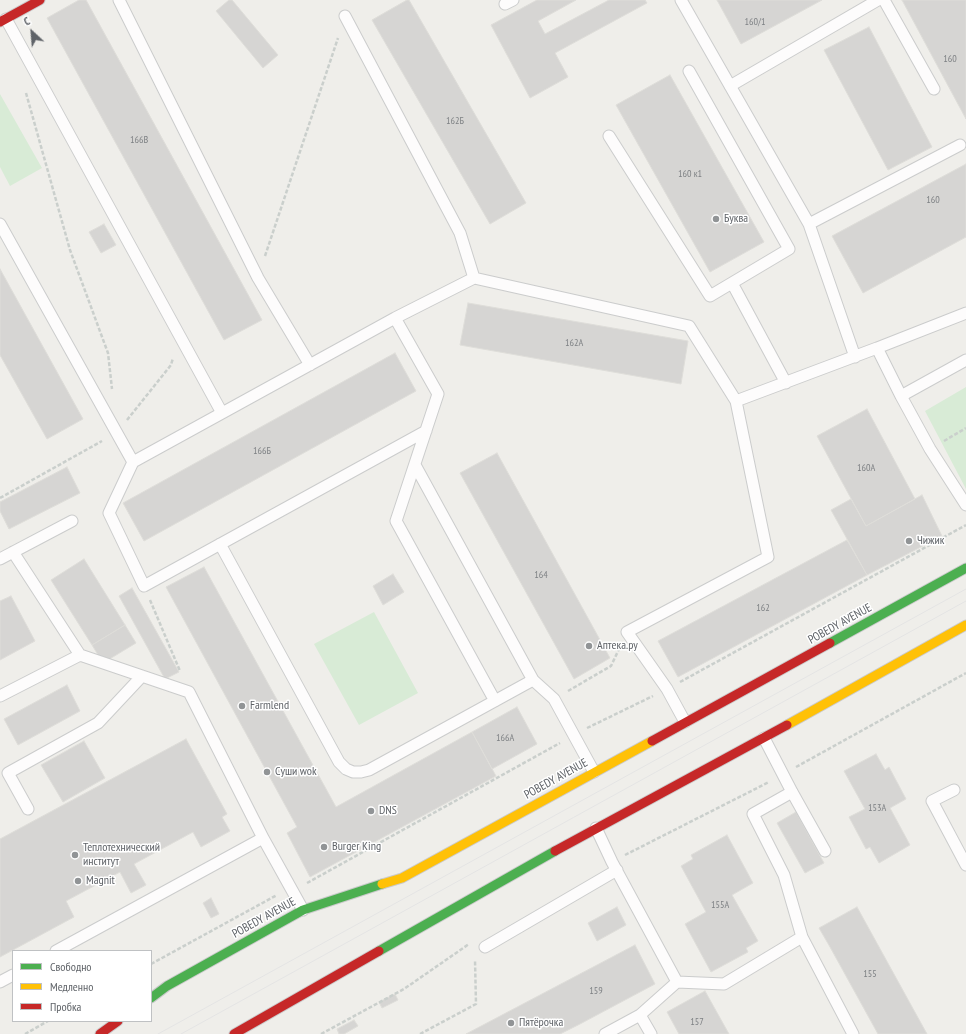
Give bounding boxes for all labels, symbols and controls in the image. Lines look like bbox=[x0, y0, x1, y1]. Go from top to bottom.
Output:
north arrow bbox=[12, 12, 52, 52]
text: С bbox=[21, 14, 32, 29]
house number: 160/1 bbox=[745, 16, 765, 28]
house number: 160 bbox=[943, 53, 957, 65]
house number: 162Б bbox=[446, 115, 464, 127]
house number: 166В bbox=[130, 134, 148, 146]
house number: 160 к1 bbox=[678, 168, 702, 180]
house number: 160 bbox=[926, 194, 940, 206]
place label: Буква bbox=[724, 212, 748, 226]
marker: Буква bbox=[711, 214, 721, 224]
house number: 162А bbox=[565, 337, 583, 349]
house number: 166Б bbox=[253, 445, 271, 457]
house number: 160А bbox=[857, 462, 875, 474]
place label: Чижик bbox=[917, 534, 944, 548]
marker: Чижик bbox=[904, 536, 914, 546]
house number: 164 bbox=[534, 569, 548, 581]
street label: POBEDY AVENUE bbox=[806, 601, 874, 647]
house number: 162 bbox=[756, 602, 770, 614]
place label: Аптека.ру bbox=[597, 639, 638, 653]
marker: Аптека.ру bbox=[584, 641, 594, 651]
place label: Farmlend bbox=[250, 699, 289, 713]
marker: Farmlend bbox=[237, 701, 247, 711]
house number: 166А bbox=[496, 732, 514, 744]
street label: POBEDY AVENUE bbox=[522, 756, 590, 802]
place label: Суши wok bbox=[275, 765, 317, 779]
marker: Суши wok bbox=[262, 767, 272, 777]
house number: 153А bbox=[868, 802, 886, 814]
place label: DNS bbox=[379, 804, 397, 818]
marker: DNS bbox=[366, 806, 376, 816]
place label: Burger King bbox=[332, 840, 381, 854]
place label: Теплотехнический институт bbox=[83, 841, 160, 869]
marker: Burger King bbox=[319, 842, 329, 852]
marker: Теплотехнический институт bbox=[70, 850, 80, 860]
place label: Magnit bbox=[86, 874, 115, 888]
marker: Magnit bbox=[73, 876, 83, 886]
street label: POBEDY AVENUE bbox=[230, 895, 298, 941]
house number: 155А bbox=[711, 899, 729, 911]
legend bbox=[12, 950, 152, 1022]
text: Свободно bbox=[50, 959, 92, 974]
house number: 155 bbox=[863, 968, 877, 980]
text: Медленно bbox=[50, 979, 93, 994]
house number: 159 bbox=[589, 985, 603, 997]
text: Пробка bbox=[50, 999, 81, 1014]
place label: Пятёрочка bbox=[519, 1016, 563, 1030]
house number: 157 bbox=[690, 1016, 704, 1028]
marker: Пятёрочка bbox=[506, 1018, 516, 1028]

